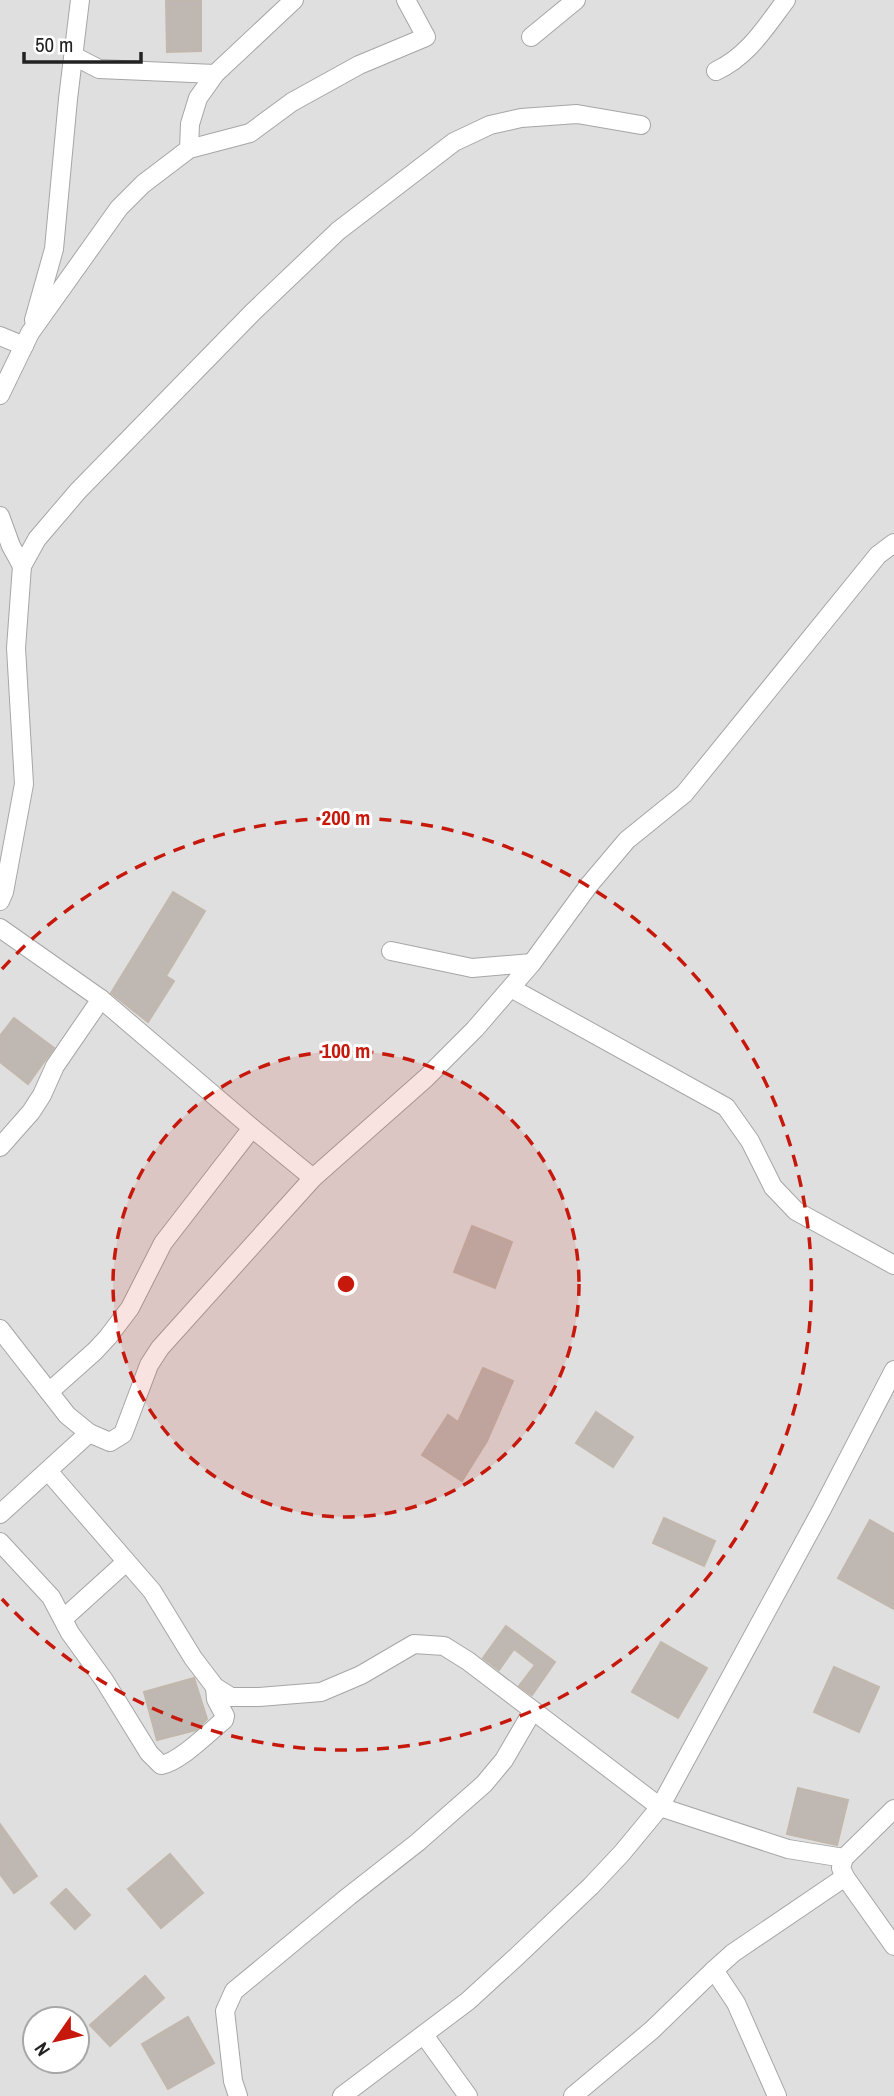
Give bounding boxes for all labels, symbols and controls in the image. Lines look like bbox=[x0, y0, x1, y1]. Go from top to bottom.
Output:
scale bar bbox=[24, 21, 142, 65]
text: 50 m bbox=[35, 30, 73, 59]
text: 200 m bbox=[322, 803, 370, 832]
text: 100 m bbox=[322, 1036, 370, 1065]
centre of rings bbox=[334, 1272, 358, 1296]
north arrow bbox=[21, 2005, 91, 2075]
text: N bbox=[28, 2038, 56, 2061]

